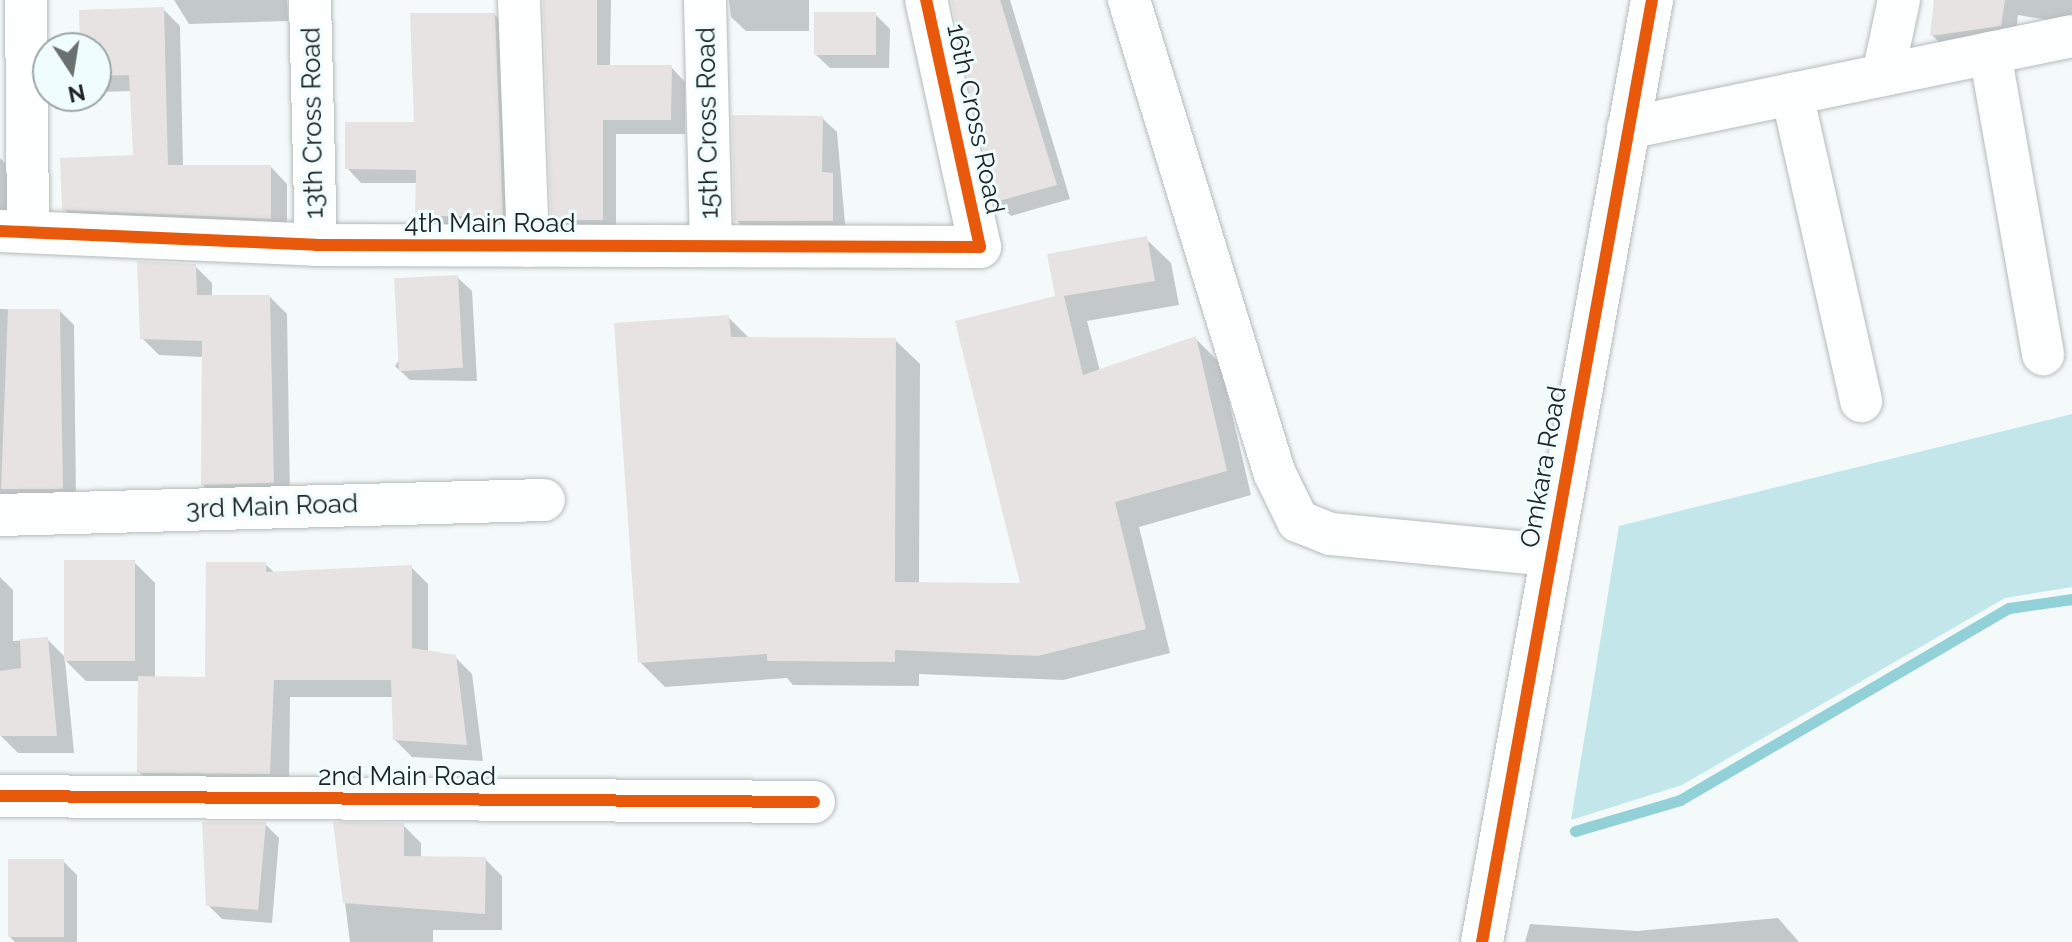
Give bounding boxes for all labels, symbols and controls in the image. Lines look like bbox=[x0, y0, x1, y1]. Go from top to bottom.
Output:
street label: 16th Cross Road bbox=[940, 21, 1010, 217]
street label: 13th Cross Road bbox=[296, 27, 330, 219]
street label: 15th Cross Road bbox=[691, 27, 725, 219]
north arrow bbox=[32, 32, 112, 112]
text: N bbox=[66, 79, 87, 108]
street label: 4th Main Road bbox=[404, 208, 576, 240]
street label: Omkara Road bbox=[1514, 384, 1574, 550]
street label: 3rd Main Road bbox=[185, 488, 359, 526]
street label: 2nd Main Road bbox=[318, 761, 496, 793]

